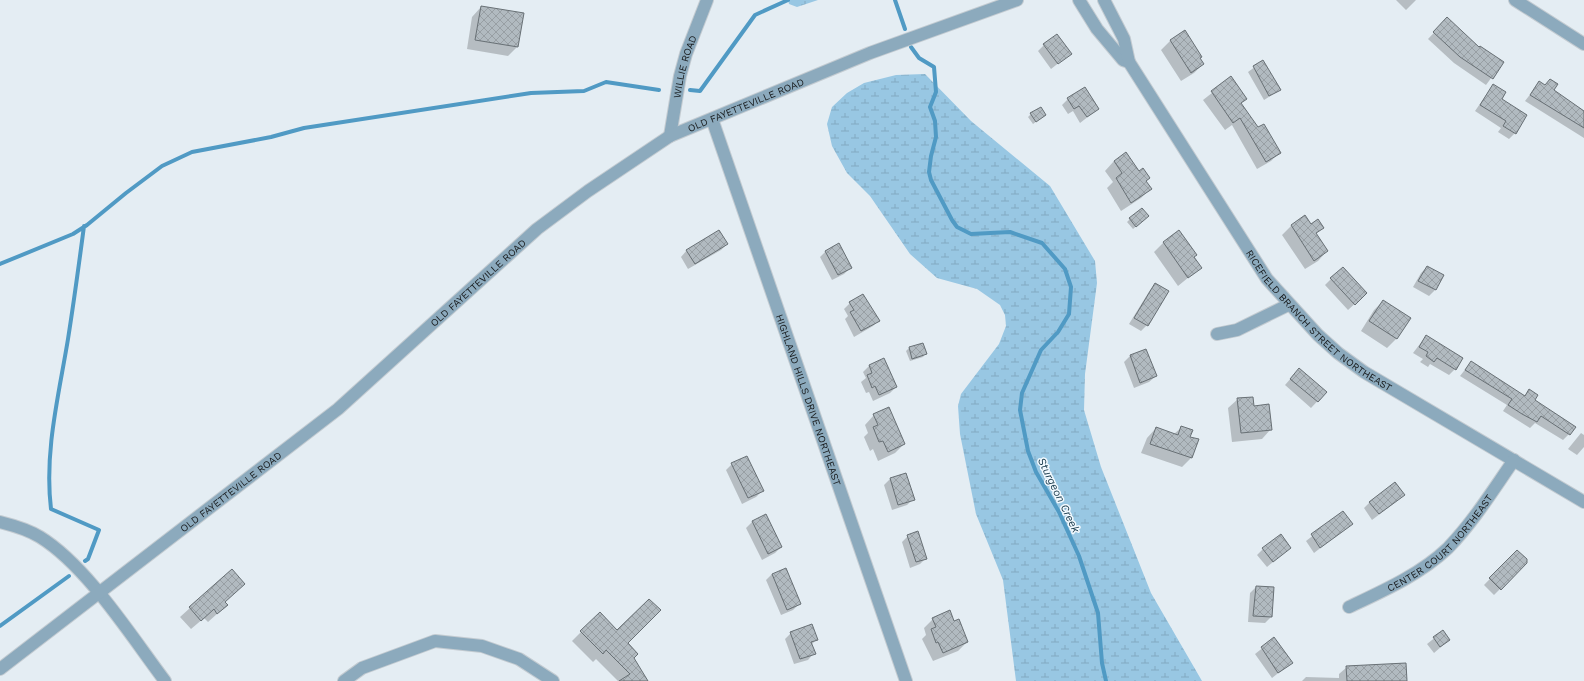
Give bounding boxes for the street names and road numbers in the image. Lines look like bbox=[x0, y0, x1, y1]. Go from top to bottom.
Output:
street label: WILLIE ROAD bbox=[671, 34, 699, 99]
street label: OLD FAYETTEVILLE ROAD bbox=[686, 76, 806, 134]
street label: OLD FAYETTEVILLE ROAD bbox=[428, 237, 528, 329]
street label: RICEFIELD BRANCH STREET NORTHEAST bbox=[1244, 248, 1394, 393]
street label: HIGHLAND HILLS DRIVE NORTHEAST bbox=[774, 313, 843, 487]
street label: OLD FAYETTEVILLE ROAD bbox=[178, 450, 284, 534]
street label: CENTER COURT NORTHEAST bbox=[1385, 493, 1495, 594]

